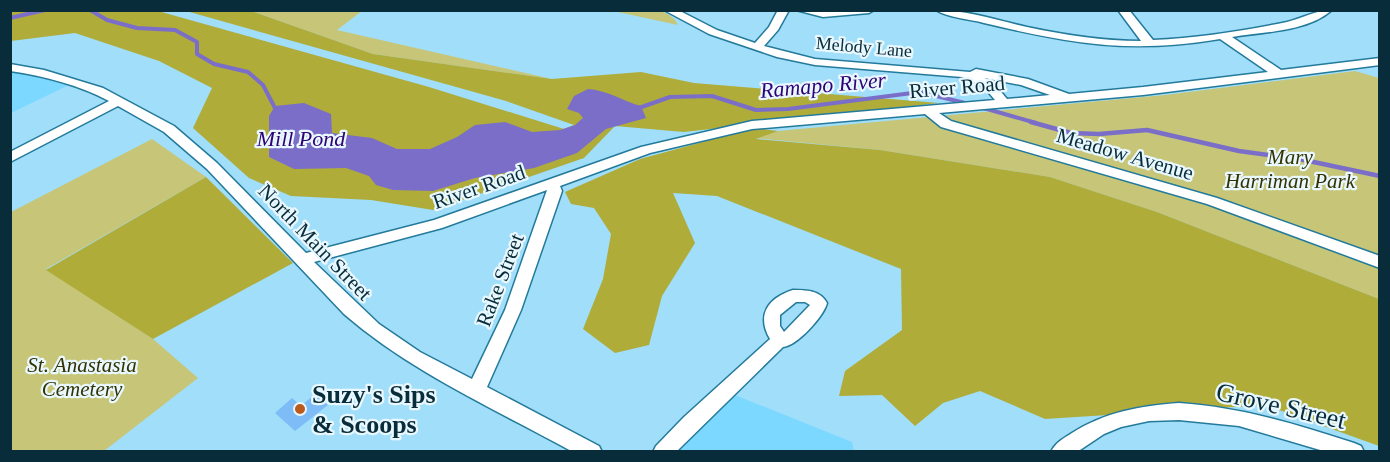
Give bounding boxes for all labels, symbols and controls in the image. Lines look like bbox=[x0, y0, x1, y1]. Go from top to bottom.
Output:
street label: Melody Lane bbox=[815, 33, 913, 61]
water label: Ramapo River bbox=[758, 67, 888, 103]
street label: River Road bbox=[908, 71, 1006, 103]
street label: Meadow Avenue bbox=[1054, 123, 1196, 185]
water label: Mill Pond bbox=[256, 126, 346, 151]
park label: Mary Harriman Park bbox=[1224, 145, 1356, 193]
street label: River Road bbox=[430, 160, 529, 214]
street label: North Main Street bbox=[253, 179, 377, 305]
street label: Rake Street bbox=[471, 230, 529, 330]
park label: St. Anastasia Cemetery bbox=[27, 353, 137, 401]
street label: Grove Street bbox=[1213, 377, 1349, 435]
place label: Suzy's Sips & Scoops bbox=[312, 380, 436, 439]
marker: Suzy's Sips & Scoops bbox=[293, 402, 307, 416]

